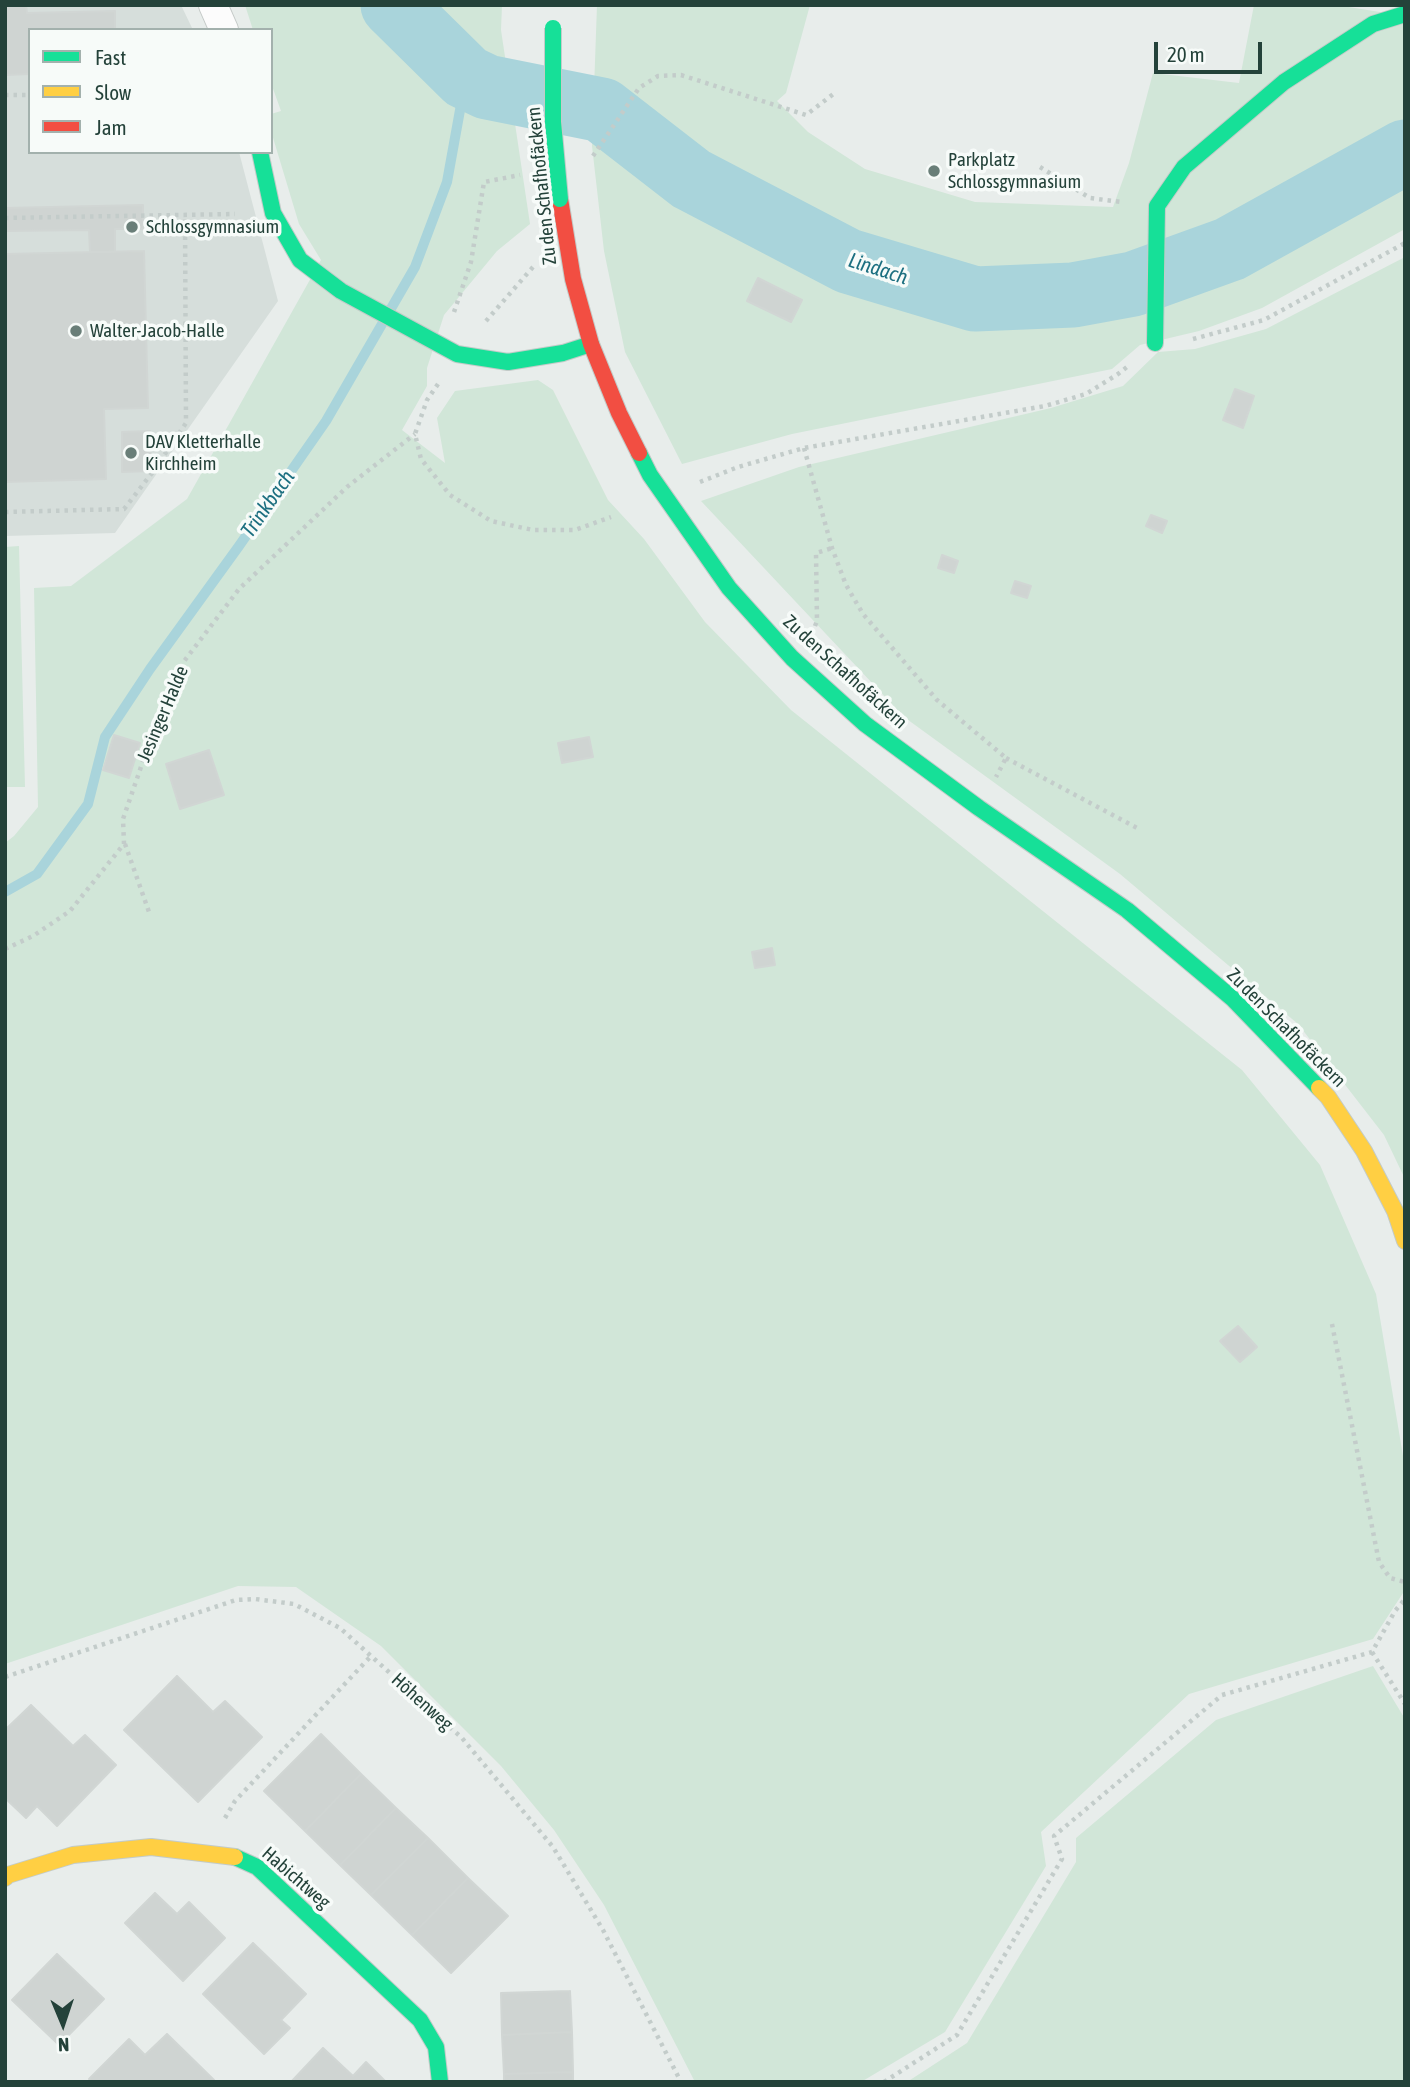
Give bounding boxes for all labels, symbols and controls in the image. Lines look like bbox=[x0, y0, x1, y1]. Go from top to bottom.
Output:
legend bbox=[28, 28, 273, 154]
scale bar bbox=[1158, 28, 1266, 72]
text: 20 m bbox=[1167, 42, 1205, 66]
text: Fast bbox=[95, 45, 126, 69]
text: Slow bbox=[95, 80, 131, 104]
street label: Zu den Schafhofäckern bbox=[522, 106, 562, 266]
text: Jam bbox=[95, 115, 127, 139]
place label: Parkplatz Schlossgymnasium bbox=[948, 149, 1081, 193]
marker: Parkplatz Schlossgymnasium bbox=[926, 163, 942, 179]
place label: Schlossgymnasium bbox=[146, 216, 279, 238]
marker: Schlossgymnasium bbox=[124, 219, 140, 235]
water label: Lindach bbox=[845, 248, 911, 290]
place label: Walter-Jacob-Halle bbox=[90, 320, 224, 342]
marker: Walter-Jacob-Halle bbox=[68, 323, 84, 339]
place label: DAV Kletterhalle Kirchheim bbox=[145, 431, 261, 475]
marker: DAV Kletterhalle Kirchheim bbox=[123, 445, 139, 461]
water label: Trinkbach bbox=[236, 466, 300, 542]
street label: Zu den Schafhofäckern bbox=[778, 610, 912, 734]
street label: Jesinger Halde bbox=[133, 663, 193, 765]
street label: Zu den Schafhofäckern bbox=[1222, 964, 1350, 1092]
street label: Höhenweg bbox=[387, 1668, 457, 1736]
street label: Habichtweg bbox=[257, 1842, 335, 1914]
north arrow bbox=[28, 1989, 98, 2059]
text: N bbox=[58, 2034, 70, 2056]

